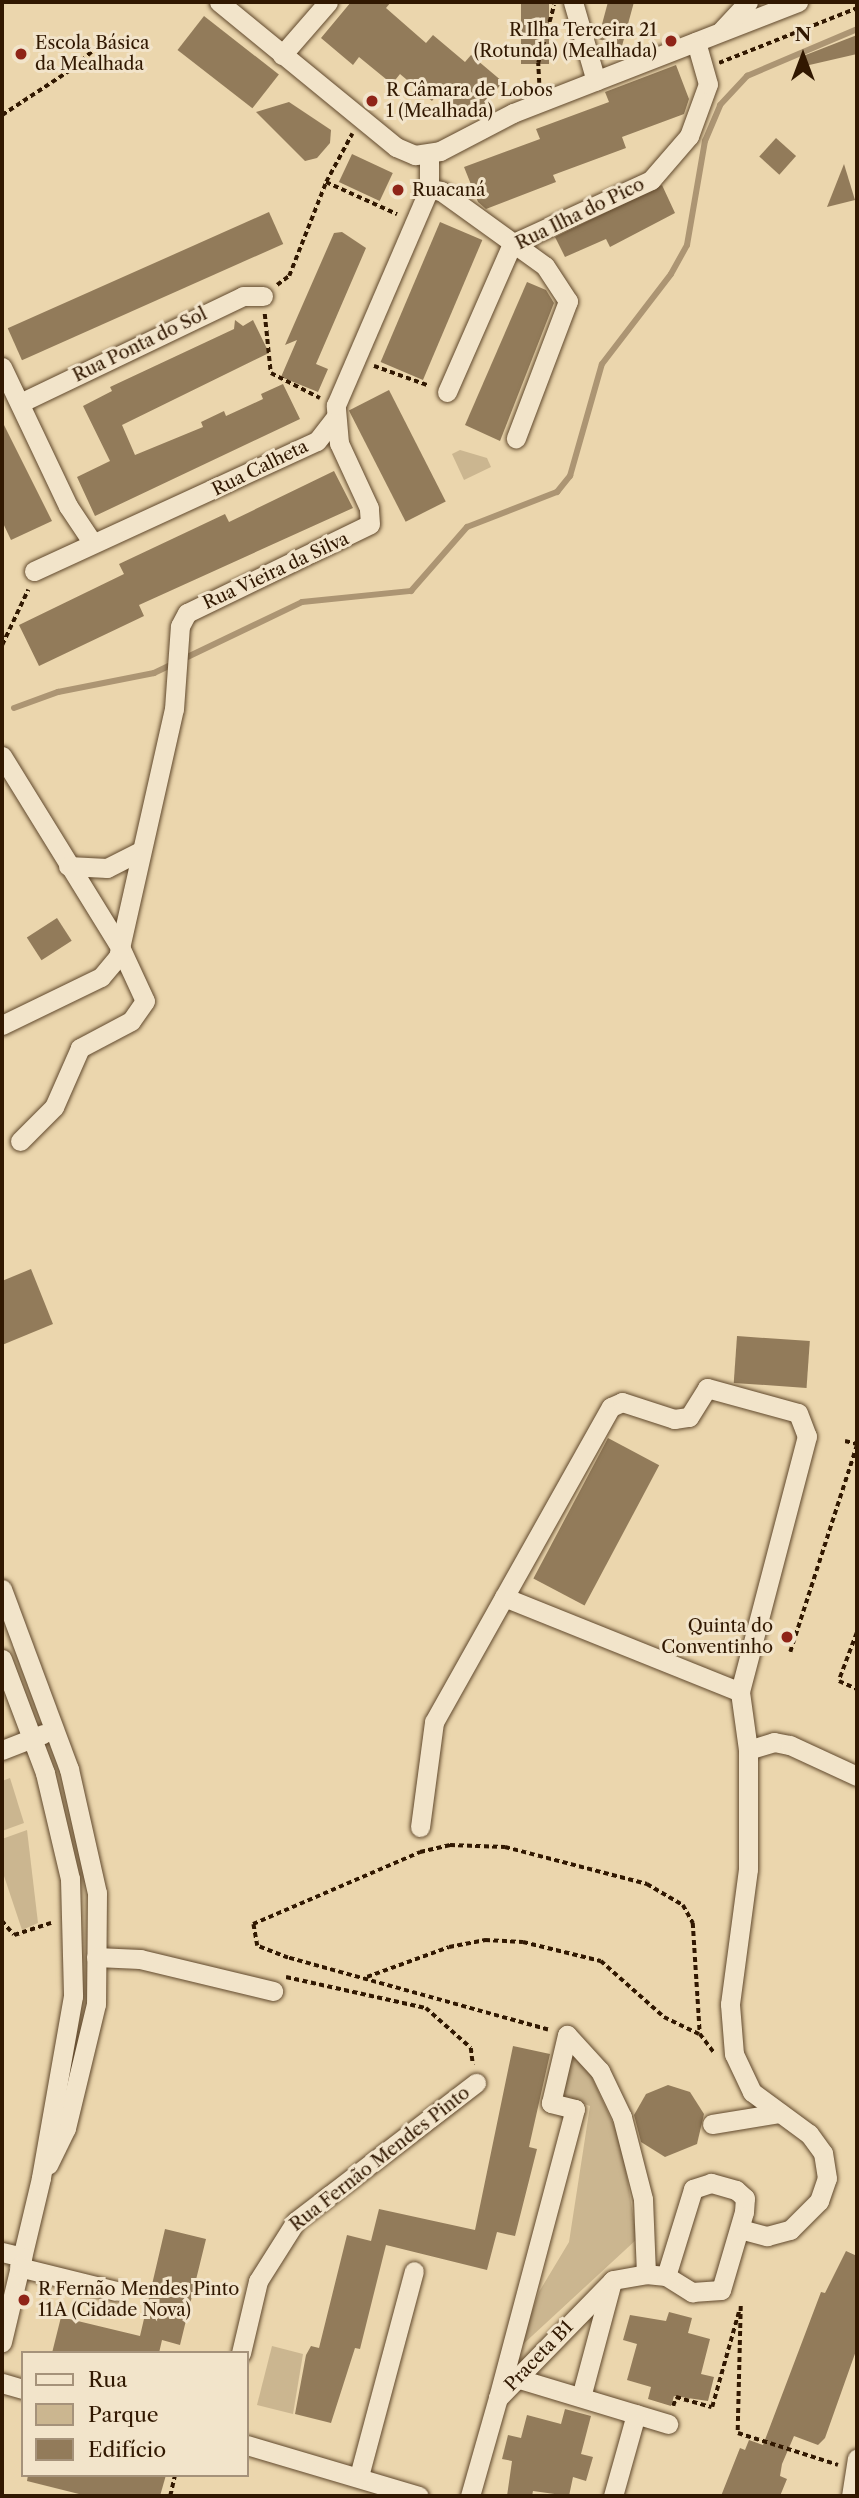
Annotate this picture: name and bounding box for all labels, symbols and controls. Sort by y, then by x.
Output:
place label: R Ilha Terceira 21 (Rotunda) (Mealhada) [474,20,657,62]
north arrow [768,21,838,91]
text: N [795,23,811,46]
place label: Escola Básica da Mealhada [35,33,150,76]
marker: R Ilha Terceira 21 (Rotunda) (Mealhada) [663,33,679,49]
marker: Escola Básica da Mealhada [13,46,29,62]
place label: R Câmara de Lobos 1 (Mealhada) [386,80,554,122]
marker: R Câmara de Lobos 1 (Mealhada) [364,93,380,109]
street label: Rua Ilha do Pico [512,173,648,255]
place label: Ruacaná [412,179,485,201]
marker: Ruacaná [390,182,406,198]
street label: Rua Ponta do Sol [69,303,211,387]
street label: Rua Calheta [208,435,312,501]
street label: Rua Vieira da Silva [199,527,353,615]
place label: Quinta do Conventinho [661,1616,773,1658]
marker: Quinta do Conventinho [779,1629,795,1645]
street label: Rua Fernão Mendes Pinto [286,2082,474,2236]
place label: R Fernão Mendes Pinto 11A (Cidade Nova) [38,2279,240,2322]
marker: R Fernão Mendes Pinto 11A (Cidade Nova) [16,2292,32,2308]
street label: Praceta B1 [500,2316,578,2396]
legend [21,2351,248,2477]
text: Rua [88,2367,127,2392]
text: Parque [88,2402,159,2427]
text: Edifício [88,2437,166,2462]

